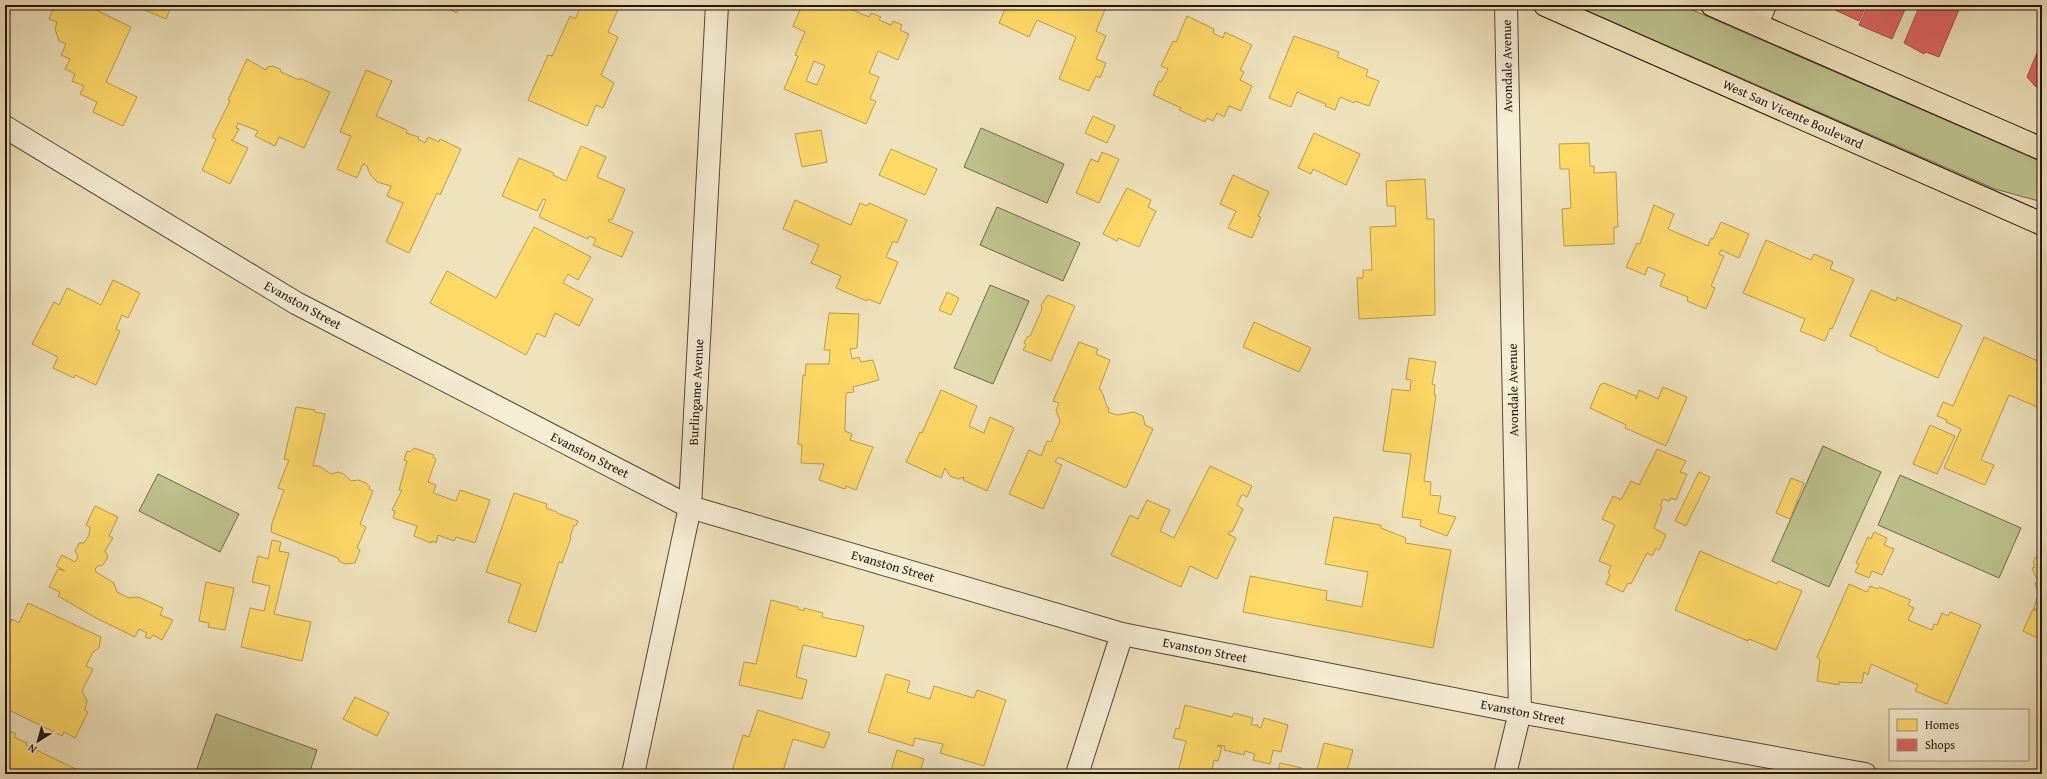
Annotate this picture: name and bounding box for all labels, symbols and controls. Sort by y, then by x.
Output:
street label: Avondale Avenue [1497,19,1517,113]
street label: West San Vicente Boulevard [1720,74,1866,154]
street label: Evanston Street [261,276,345,334]
street label: Burlingame Avenue [684,338,708,446]
street label: Avondale Avenue [1503,343,1523,437]
street label: Evanston Street [548,427,633,483]
street label: Evanston Street [849,545,937,587]
street label: Evanston Street [1161,633,1249,668]
street label: Evanston Street [1479,695,1567,730]
legend [1889,709,2029,761]
text: Homes [1925,716,1960,733]
north arrow [18,721,58,761]
text: Shops [1925,736,1955,753]
text: N [24,740,40,758]

